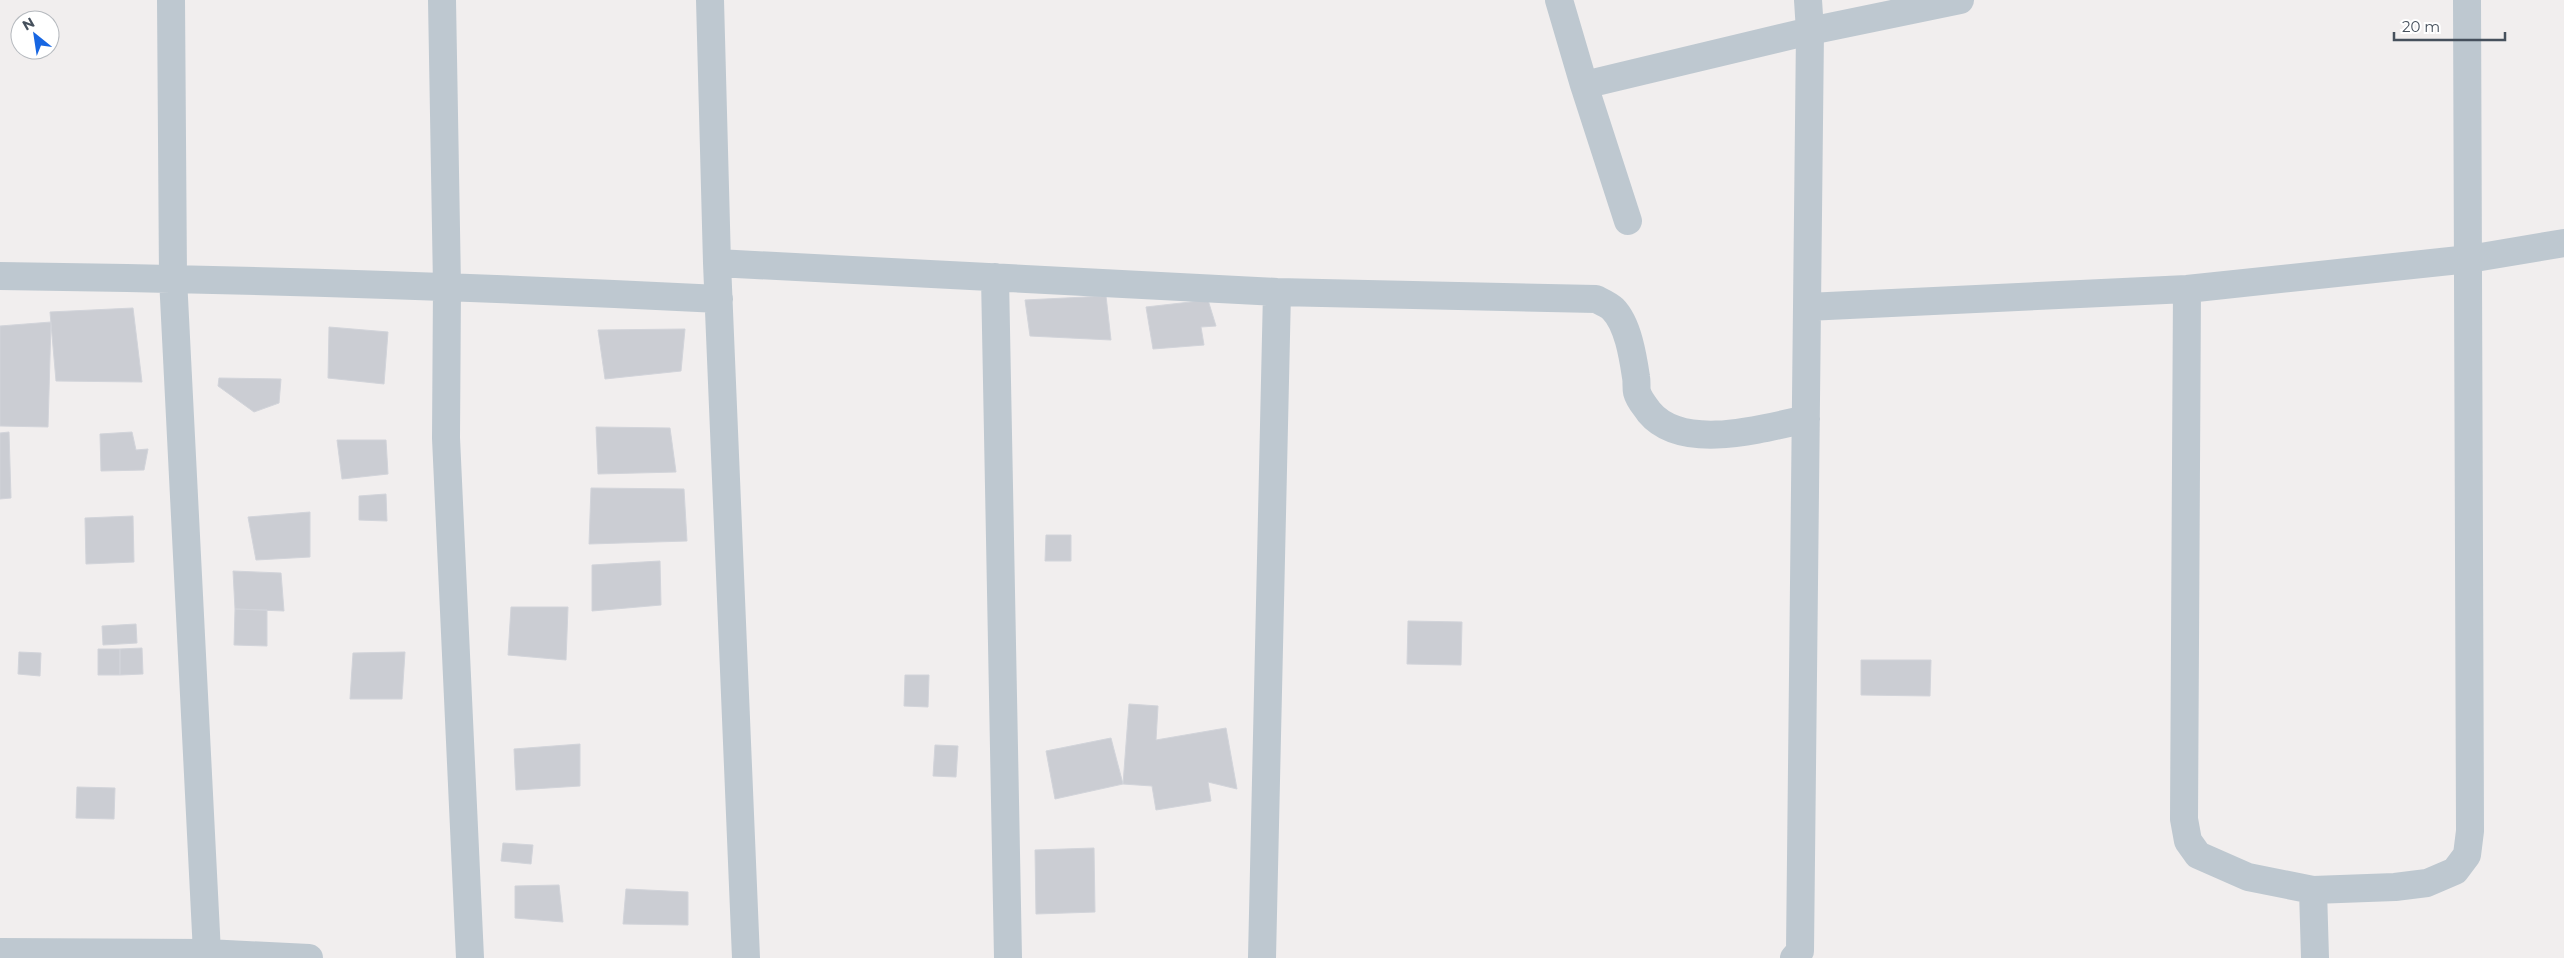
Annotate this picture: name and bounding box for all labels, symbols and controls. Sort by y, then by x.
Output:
north arrow [10,10,60,60]
scale bar [2394,10,2505,42]
text: N [19,13,38,34]
text: 20 m [2402,17,2440,36]

